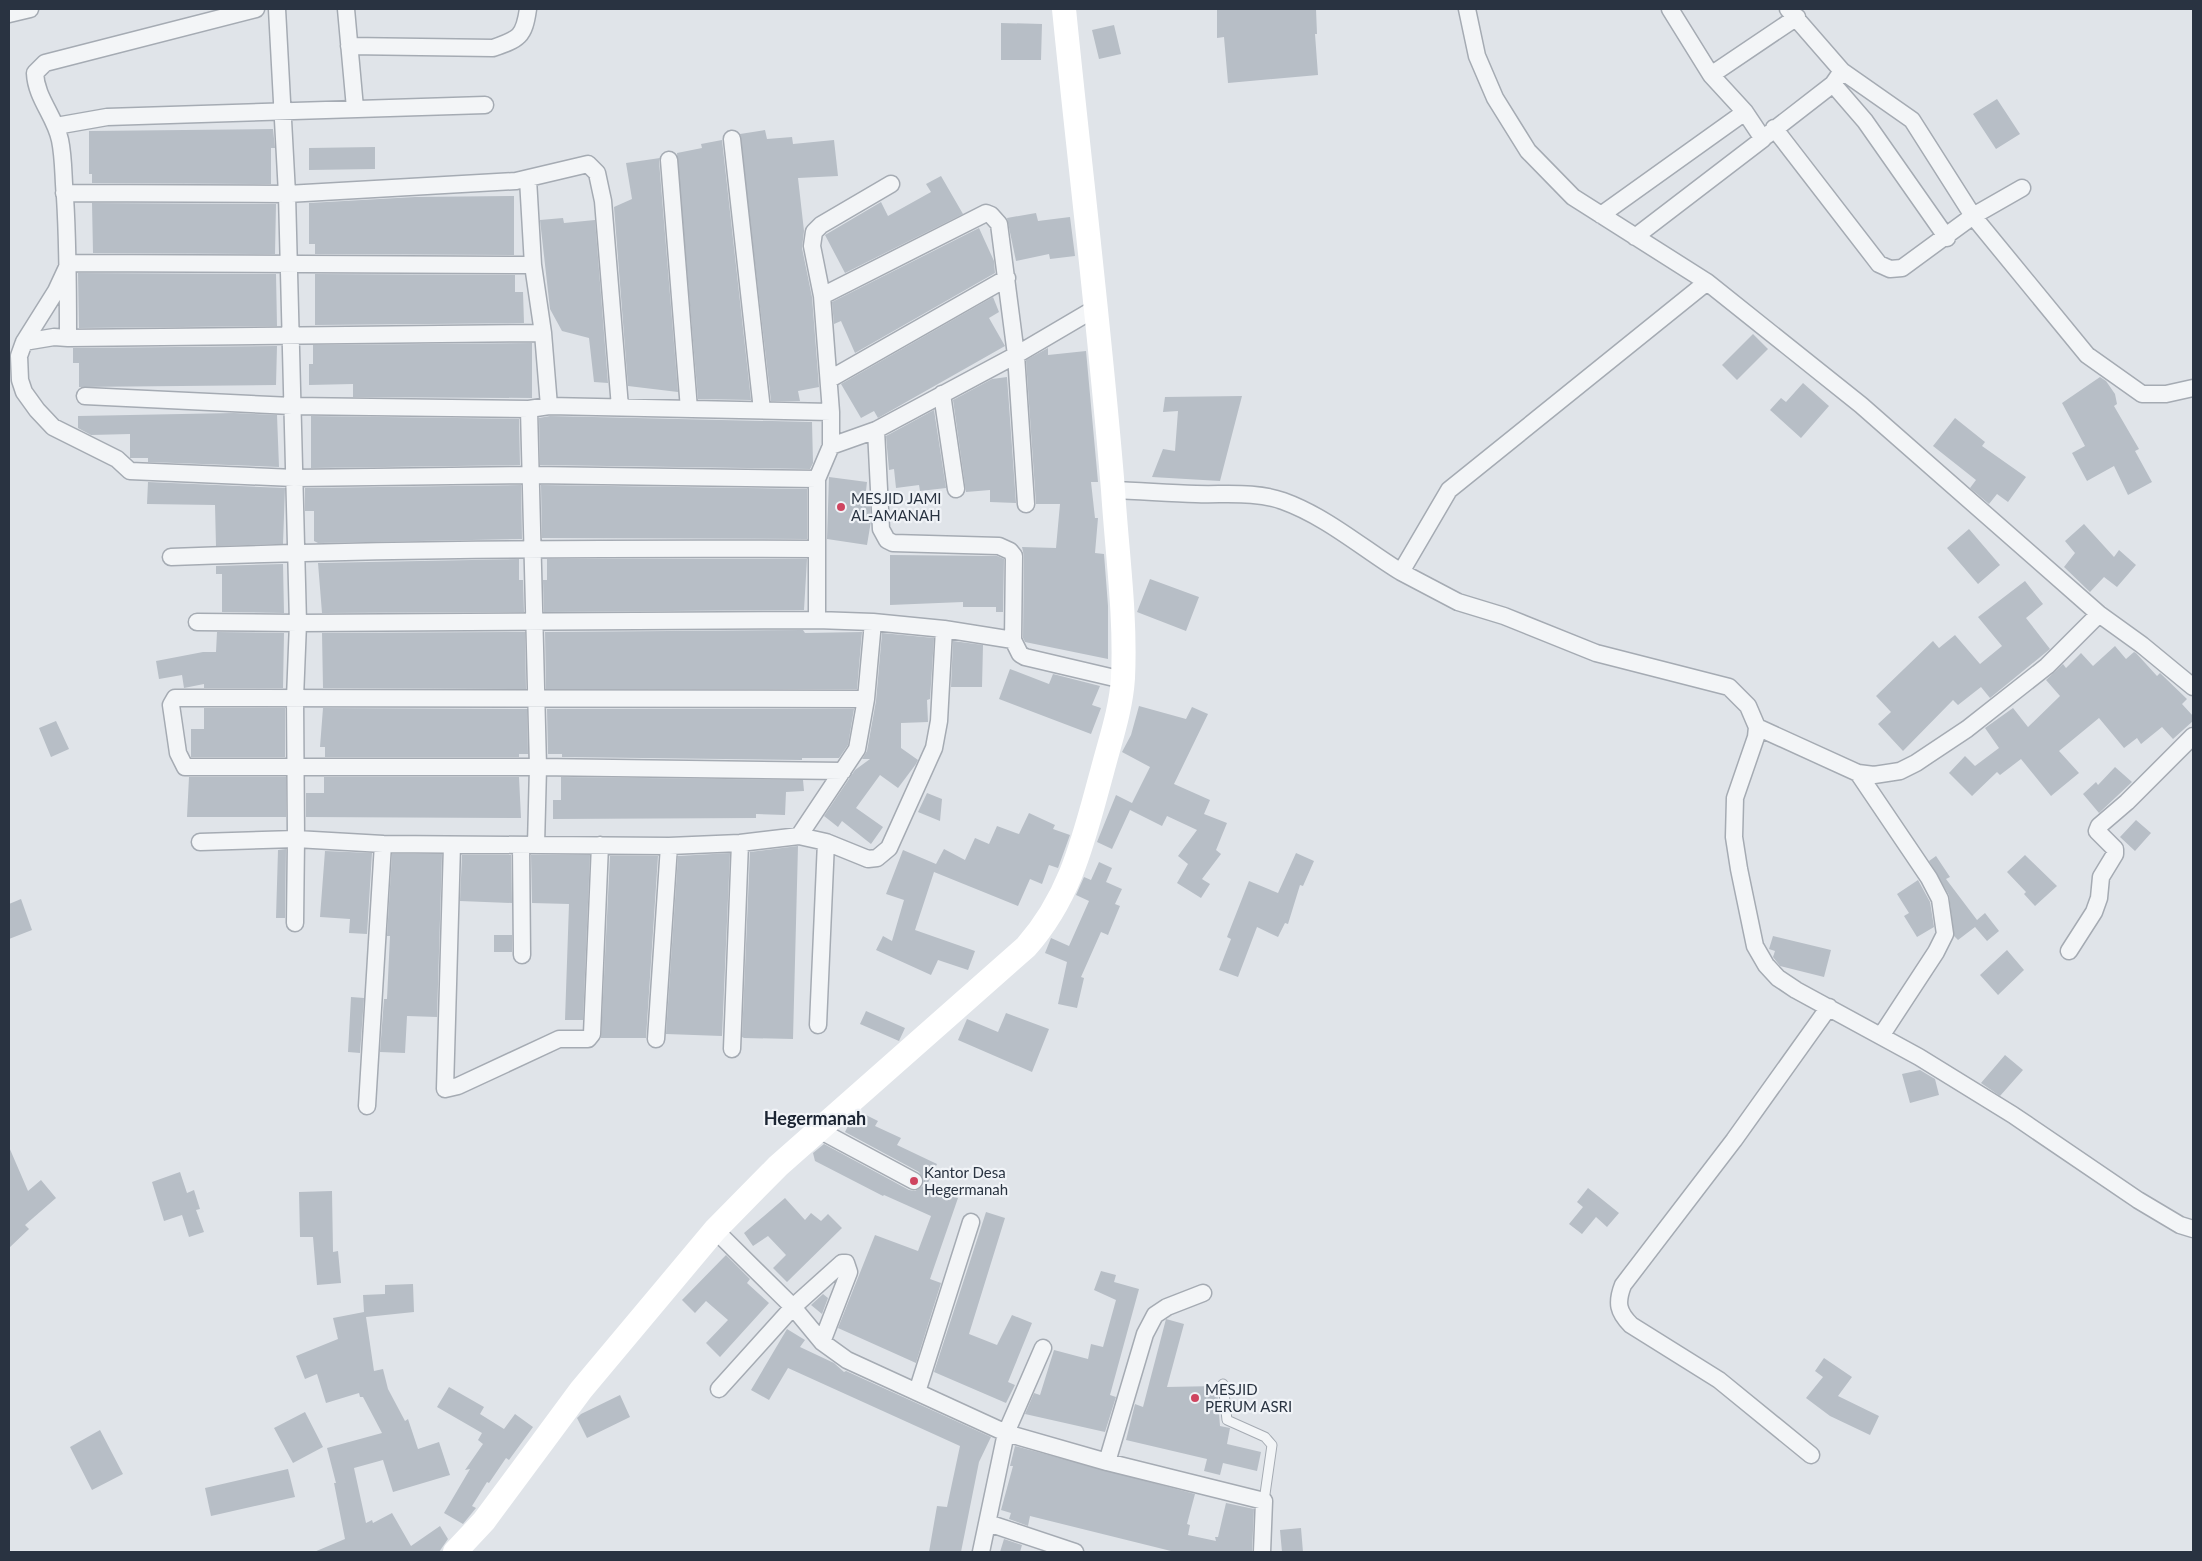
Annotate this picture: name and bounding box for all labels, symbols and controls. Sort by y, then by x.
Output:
place label: MESJID JAMI AL-AMANAH [851,489,942,524]
marker: MESJID JAMI AL-AMANAH [835,501,847,513]
district label: Hegermanah [764,1107,866,1129]
place label: Kantor Desa Hegermanah [924,1163,1008,1198]
marker: Kantor Desa Hegermanah [908,1175,920,1187]
place label: MESJID PERUM ASRI [1205,1380,1292,1415]
marker: MESJID PERUM ASRI [1189,1392,1201,1404]

